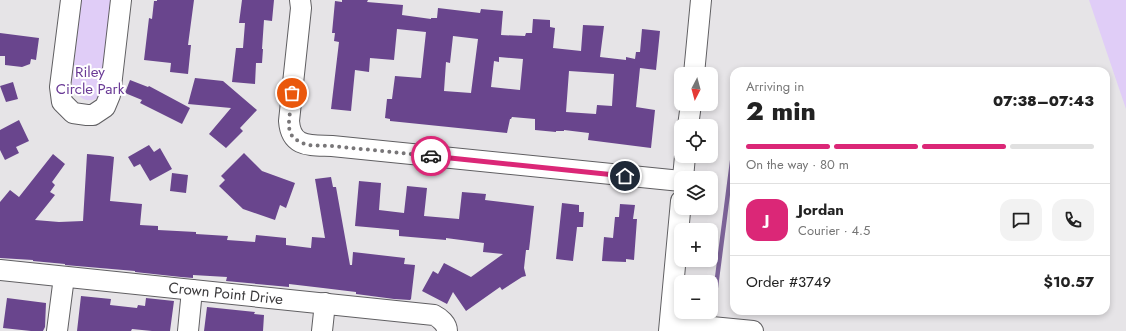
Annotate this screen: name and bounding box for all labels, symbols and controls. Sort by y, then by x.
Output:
park label: Riley Circle Park [56,61,125,100]
north arrow [674,67,718,111]
map controls [674,67,718,319]
pin [275,76,309,110]
text: Arriving in [746,77,804,96]
icon: bag [281,82,303,104]
text: 07:38–07:43 [993,90,1094,112]
text: 2 min [746,92,816,130]
button: locate [674,119,718,163]
courier [411,136,451,176]
icon: car [420,145,442,167]
text: On the way · 80 m [746,155,849,174]
pin [608,159,642,193]
icon: home [614,165,636,187]
button: layers [674,171,718,215]
text: Jordan [798,199,844,221]
button: chat [1000,199,1042,241]
button: phone [1052,199,1094,241]
text: J [765,209,769,231]
text: Courier · 4.5 [798,221,870,240]
button: + [674,223,718,267]
text: Order #3749 [746,271,831,293]
text: $10.57 [1044,271,1094,293]
button: − [674,275,718,319]
street label: Crown Point Drive [167,277,284,310]

